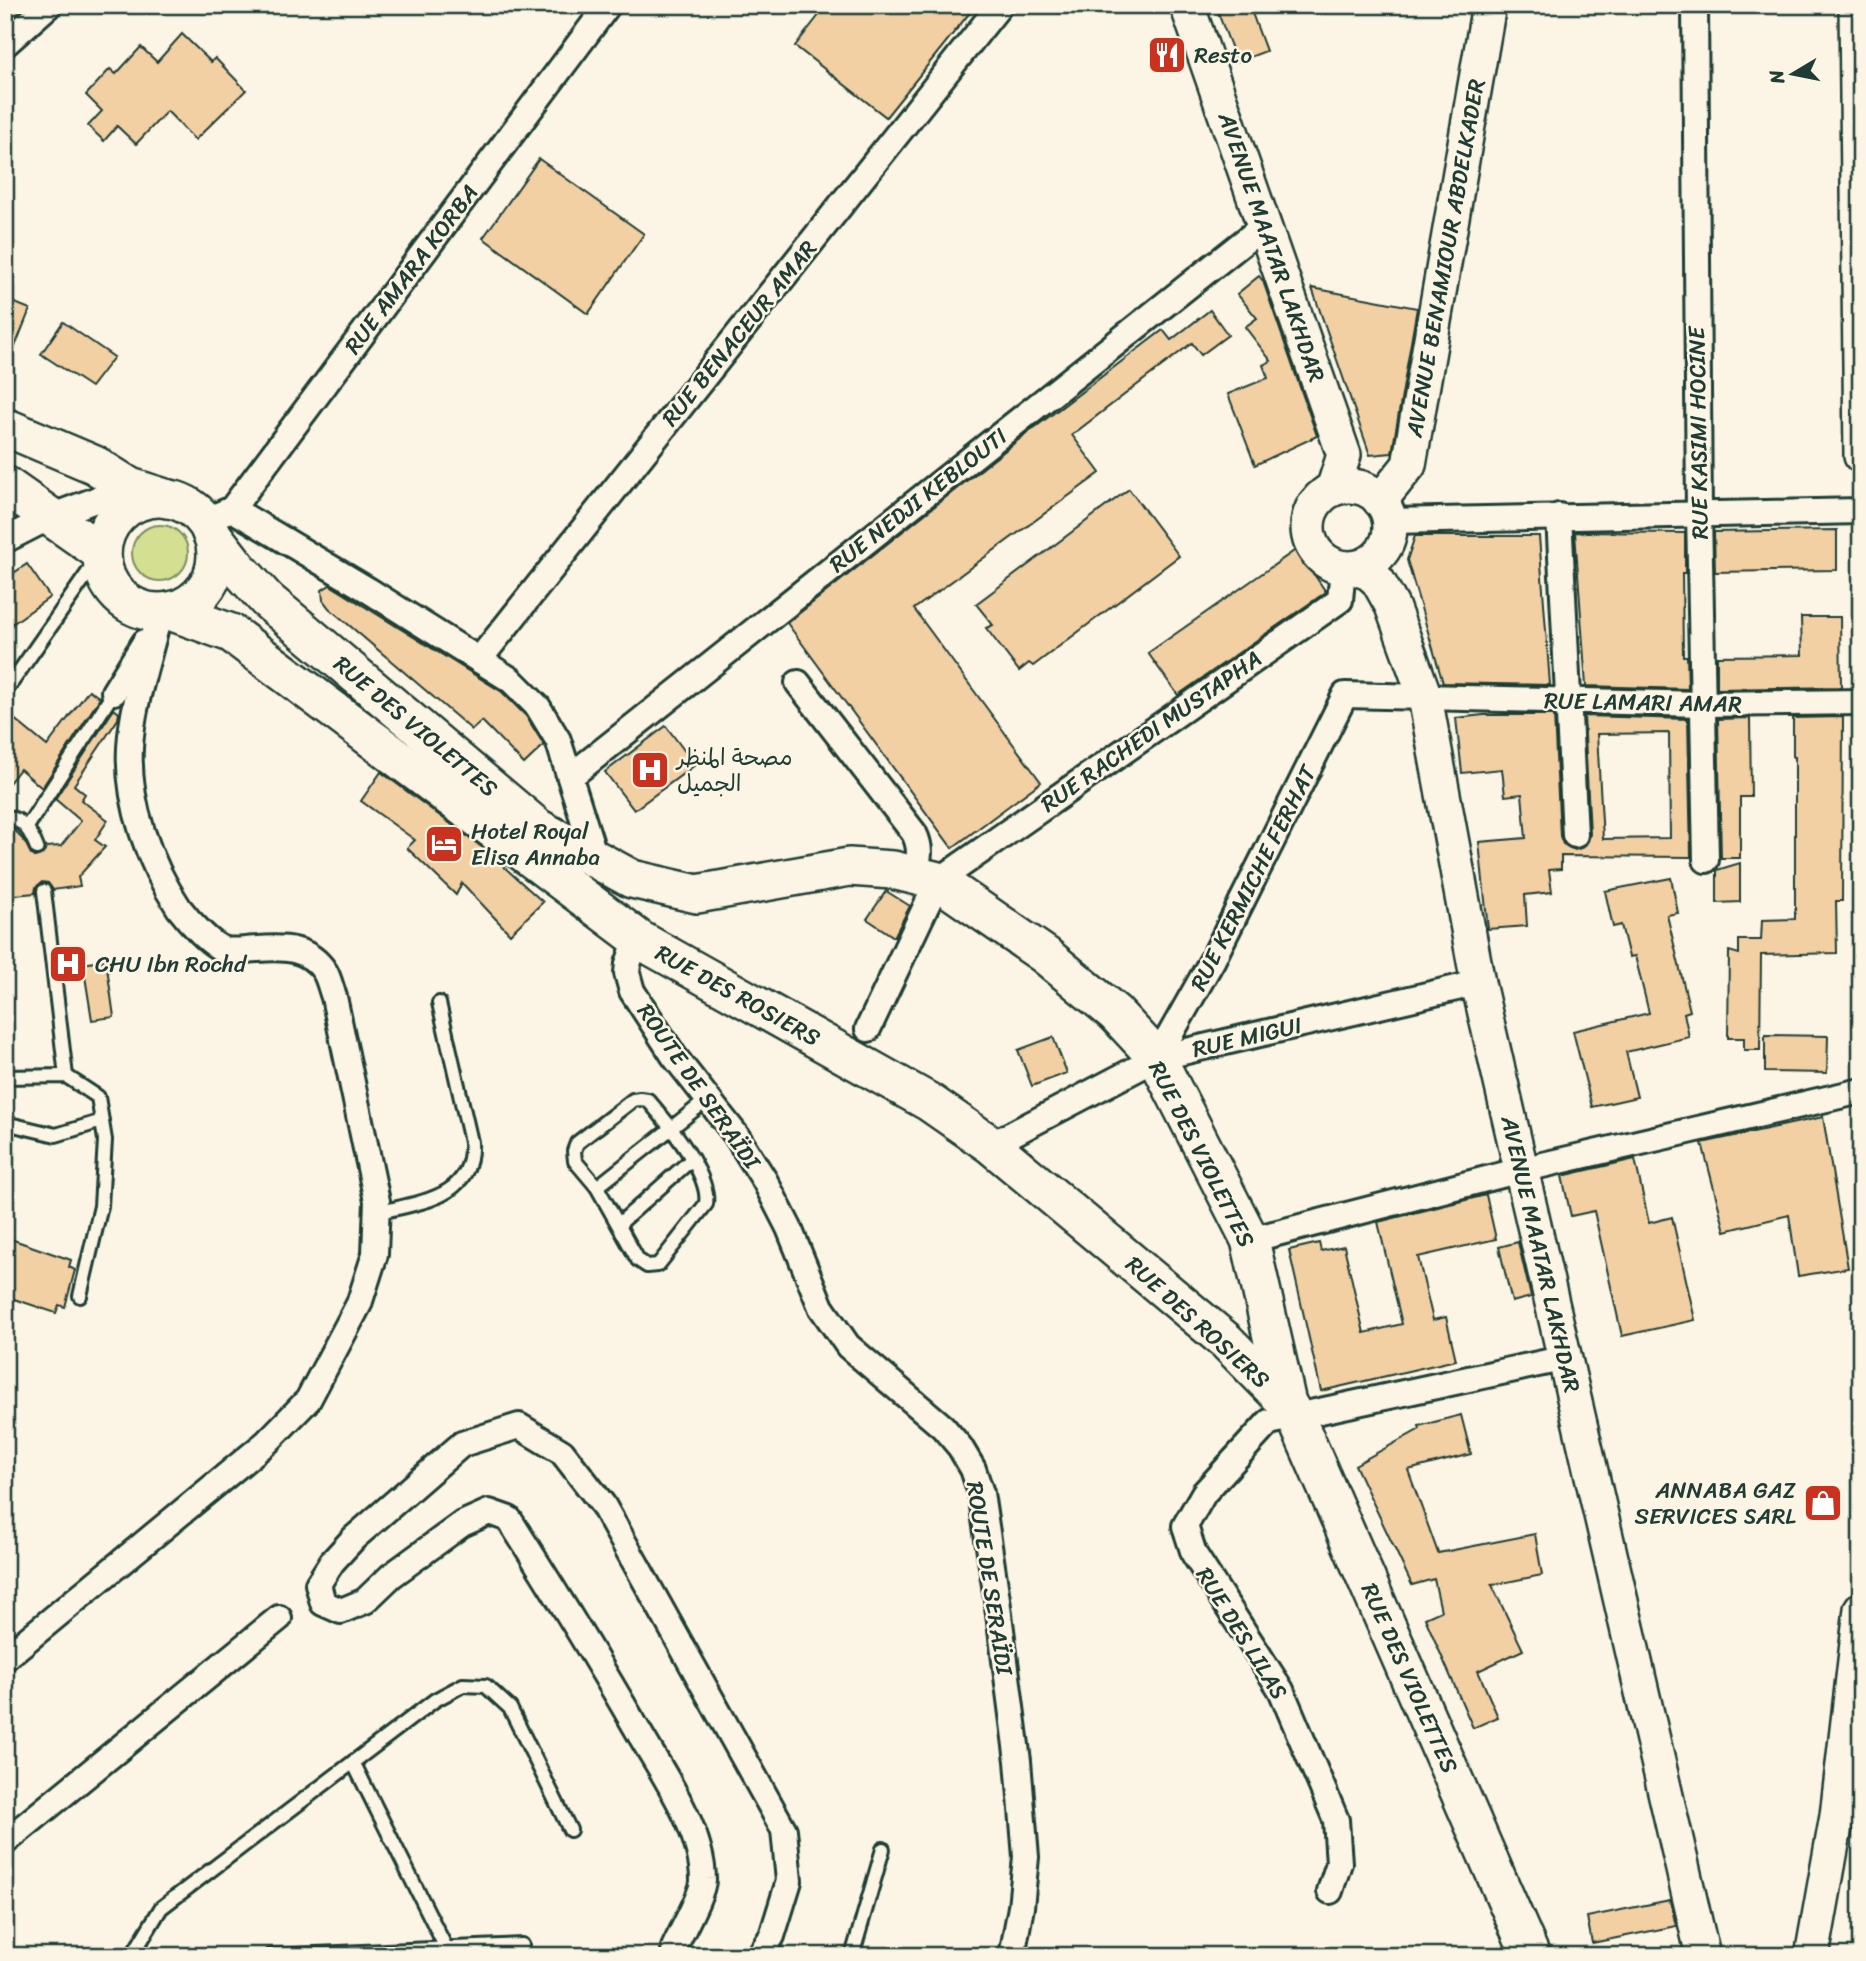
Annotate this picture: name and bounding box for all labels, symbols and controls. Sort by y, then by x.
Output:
restaurant icon: Resto [1146,34,1188,76]
place label: Resto [1194,35,1252,76]
north arrow [1758,38,1828,108]
text: N [1759,67,1794,87]
street label: AVENUE BENAMIOUR ABDELKADER [1394,75,1497,442]
street label: AVENUE MAATAR LAKHDAR [1206,106,1337,388]
street label: RUE AMARA KORBA [333,175,489,363]
street label: RUE BENACEUR AMAR [651,231,828,436]
street label: RUE KASIMI HOCINE [1676,325,1721,540]
street label: RUE NEDJI KEBLOUTI [820,417,1017,584]
street label: RUE RACHEDI MUSTAPHA [1032,639,1271,824]
street label: RUE DES VIOLETTES [324,645,507,808]
street label: RUE LAMARI AMAR [1544,680,1742,725]
place label: مصحة المنظر الجميل [675,737,793,804]
hospital icon: مصحة المنظر الجميل [629,749,671,791]
street label: RUE KERMICHE FERHAT [1179,757,1329,998]
place label: Hotel Royal Elisa Annaba [471,811,600,878]
hotel icon: Hotel Royal Elisa Annaba [423,823,465,865]
street label: RUE DES ROSIERS [647,933,828,1058]
hospital icon: CHU Ibn Rochd [47,943,89,985]
place label: CHU Ibn Rochd [95,944,248,985]
street label: ROUTE DE SERAÏDI [626,994,773,1180]
street label: RUE MIGUI [1188,1005,1306,1070]
street label: RUE DES VIOLETTES [1137,1054,1266,1255]
street label: AVENUE MAATAR LAKHDAR [1488,1111,1592,1397]
street label: RUE DES ROSIERS [1116,1246,1280,1399]
place label: ANNABA GAZ SERVICES SARL [1635,1470,1796,1537]
street label: ROUTE DE SERAÏDI [954,1478,1025,1680]
shop icon: ANNABA GAZ SERVICES SARL [1802,1482,1844,1524]
street label: RUE DES LILAS [1184,1559,1299,1708]
street label: RUE DES VIOLETTES [1349,1576,1470,1780]

